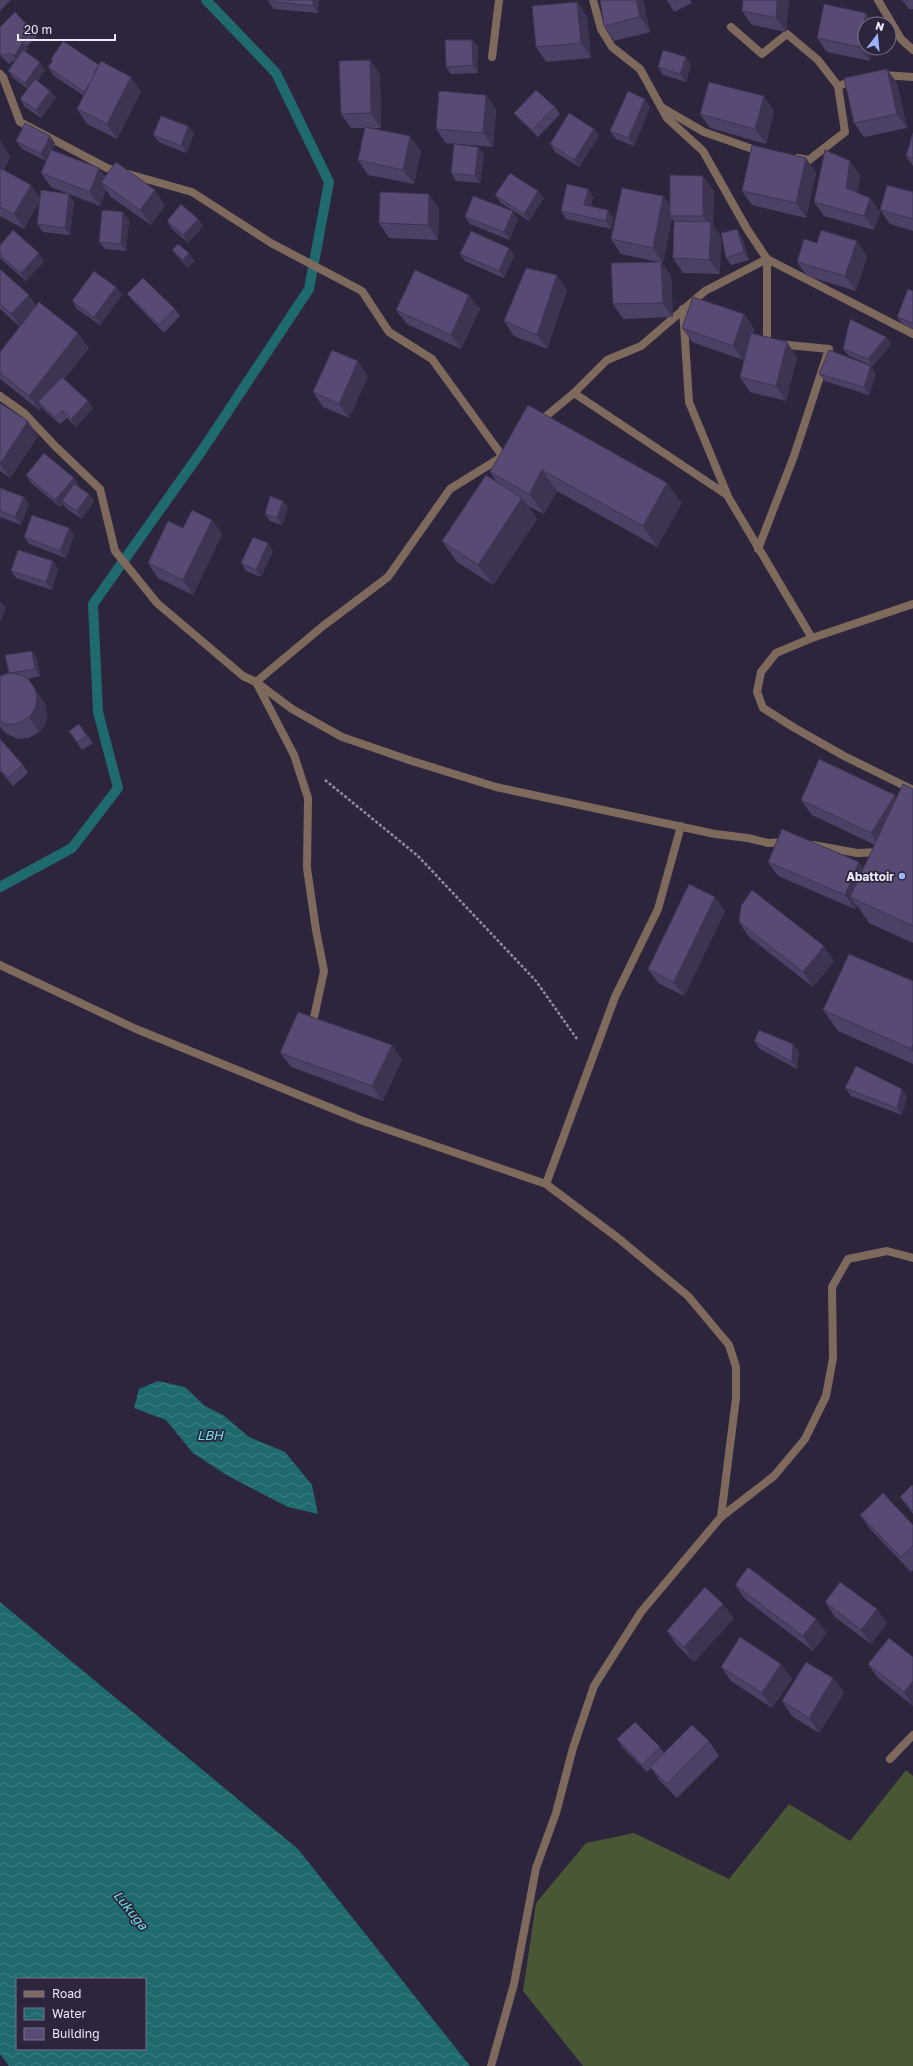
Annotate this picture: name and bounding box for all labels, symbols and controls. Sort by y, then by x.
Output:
scale bar [18,16,115,42]
north arrow [857,16,897,56]
text: N [874,19,886,33]
text: 20 m [24,22,52,37]
place label: Abattoir [846,869,894,884]
marker: Abattoir [897,871,907,881]
water label: LBH [197,1427,224,1443]
water label: Lukuga [110,1887,152,1933]
legend [16,1978,146,2050]
text: Road [52,1986,81,2001]
text: Water [52,2006,86,2021]
text: Building [52,2026,100,2041]

